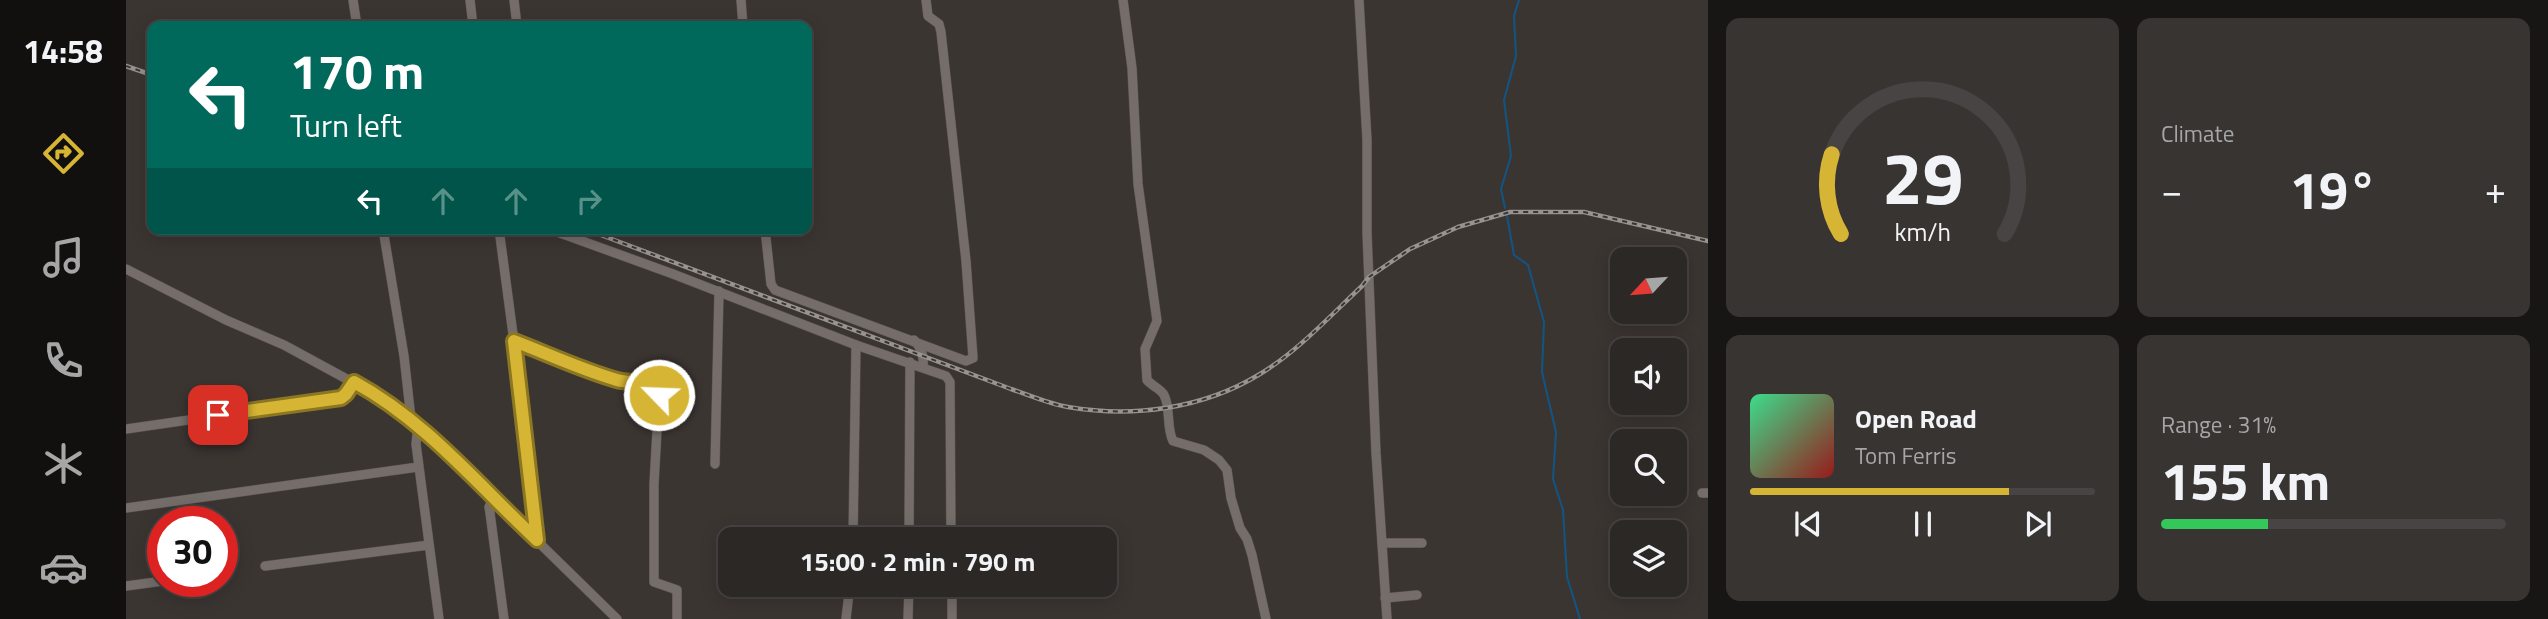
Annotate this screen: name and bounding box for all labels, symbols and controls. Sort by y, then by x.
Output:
text: 14:58 [23,27,103,75]
text: 170 m [290,33,424,108]
icon: left [175,49,266,140]
text: Turn left [290,101,402,149]
text: Climate [2161,116,2234,151]
text: 29 [1882,122,1963,232]
icon: directions [39,129,88,178]
text: 19° [2290,150,2377,229]
text: − [2161,161,2182,219]
text: + [2485,161,2506,219]
icon: left [351,182,389,220]
icon: ahead [424,182,462,220]
icon: ahead [497,182,535,220]
icon: right [570,182,608,220]
text: km/h [1894,212,1951,250]
icon: music [39,233,88,282]
north arrow [1610,247,1687,324]
map controls [1610,247,1687,597]
icon: phone [39,336,88,385]
button: sound [1610,338,1687,415]
position arrow [622,358,696,432]
pin [188,385,248,445]
icon: arrive [199,396,237,434]
text: Open Road [1855,399,1977,438]
text: Range · 31% [2161,407,2276,442]
button: search [1610,429,1687,506]
text: Tom Ferris [1855,438,1956,473]
icon: climate [39,439,88,488]
text: 155 km [2161,441,2330,520]
icon: previous [1789,505,1827,543]
icon: pause [1904,505,1942,543]
icon: next [2019,505,2057,543]
speed limit sign: 30 [147,506,238,597]
button: layers [1610,520,1687,597]
text: 15:00 · 2 min · 790 m [800,542,1035,581]
icon: car [39,543,88,592]

